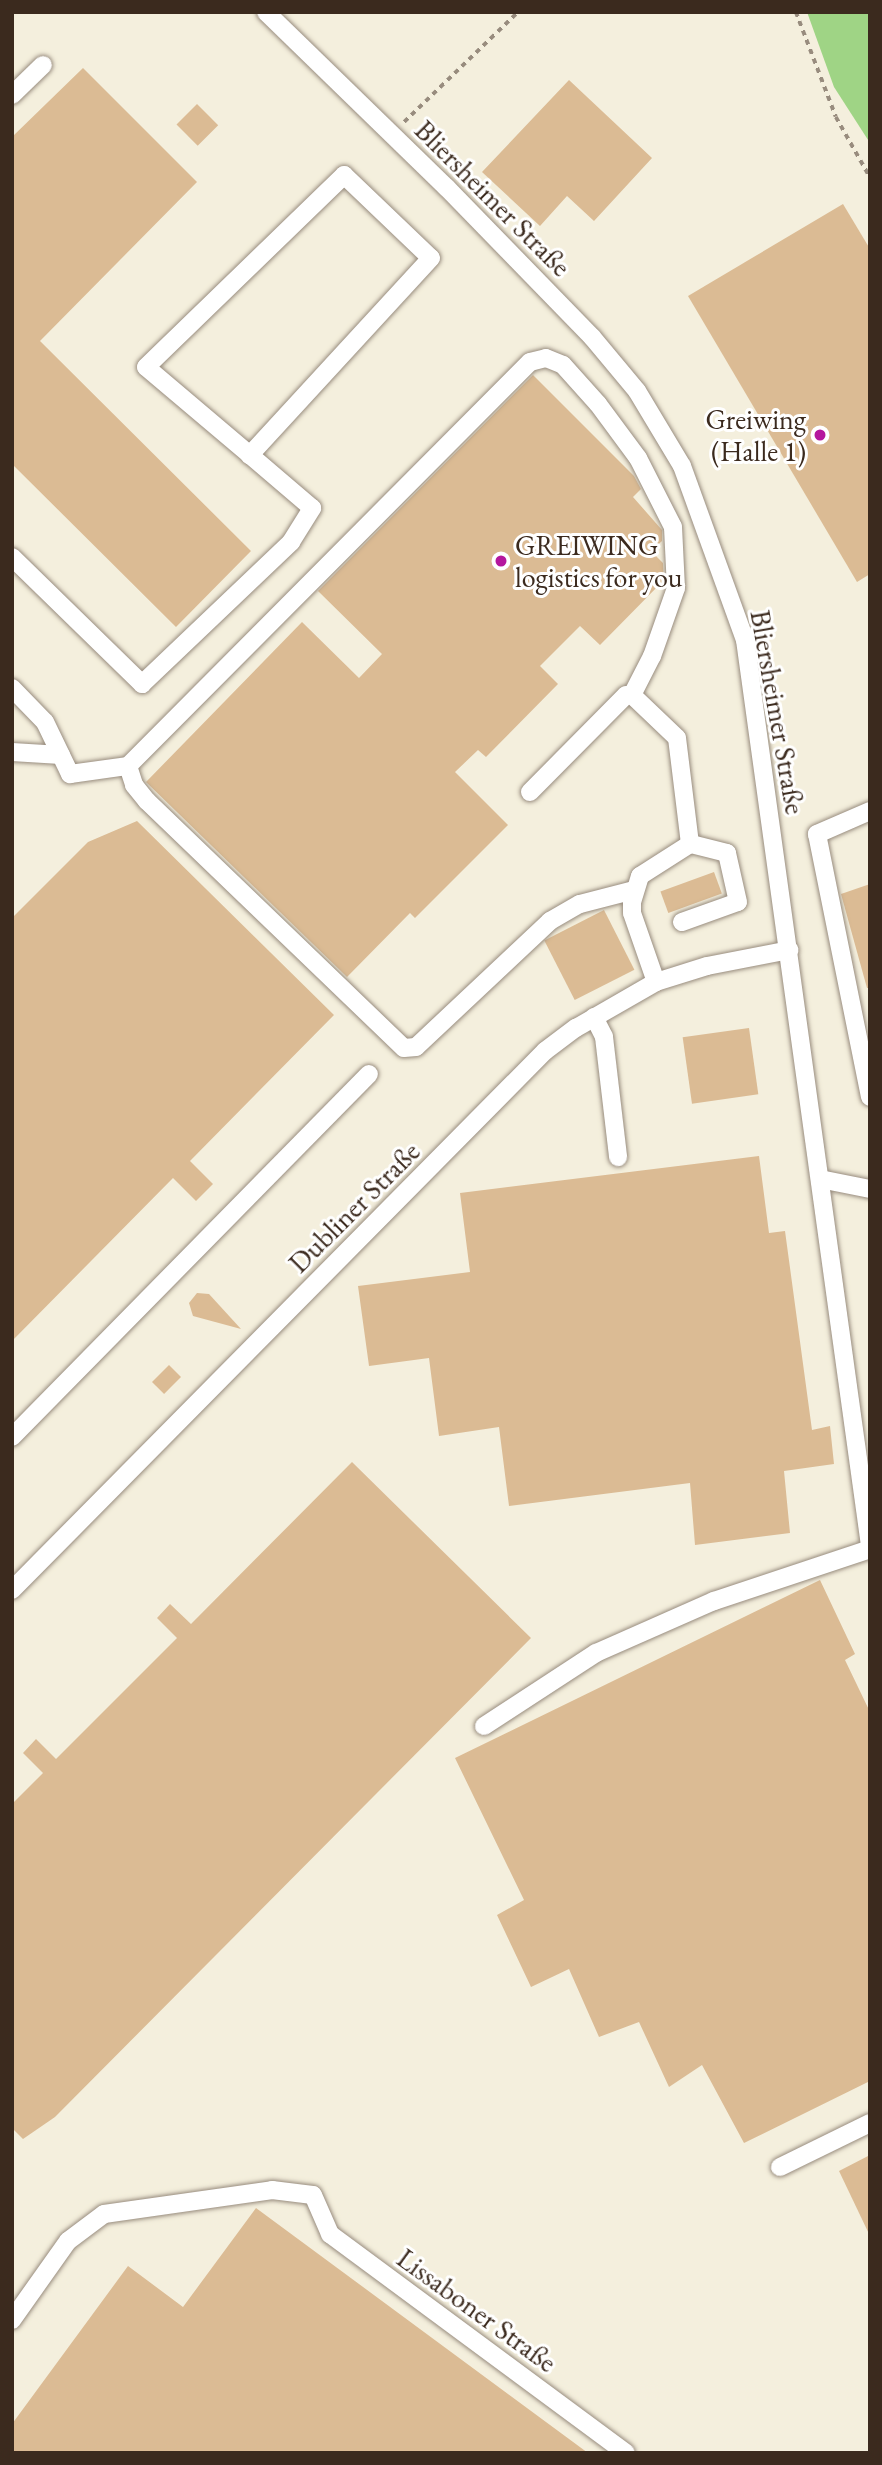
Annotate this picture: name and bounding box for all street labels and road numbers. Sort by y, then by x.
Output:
street label: Bliersheimer Straße [408,113,578,283]
street label: Bliersheimer Straße [744,607,812,817]
street label: Dubliner Straße [281,1134,427,1280]
street label: Lissaboner Straße [391,2241,563,2379]

